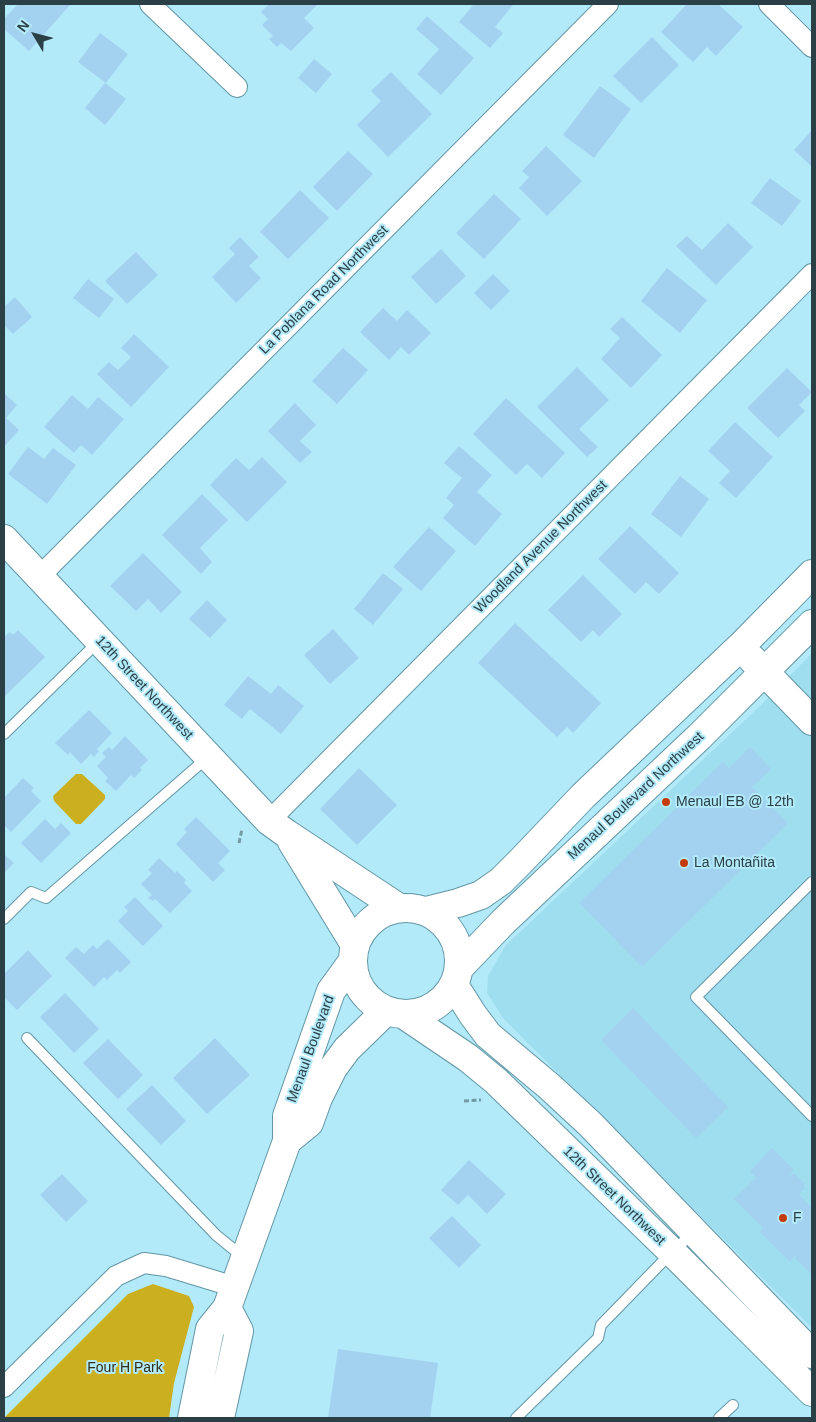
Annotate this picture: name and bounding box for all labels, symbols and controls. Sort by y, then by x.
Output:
north arrow [10,10,60,60]
text: N [14,17,32,35]
street label: La Poblana Road Northwest [256,222,392,358]
street label: Woodland Avenue Northwest [471,477,611,617]
street label: 12th Street Northwest [92,633,196,743]
street label: Menaul Boulevard Northwest [565,729,707,863]
place label: Menaul EB @ 12th [676,794,794,810]
marker: Menaul EB @ 12th [660,796,672,808]
place label: La Montañita [694,855,775,871]
marker: La Montañita [678,857,690,869]
street label: Menaul Boulevard [284,993,338,1105]
street label: 12th Street Northwest [559,1143,669,1249]
place label: F [793,1210,802,1226]
marker: F [777,1212,789,1224]
park label: Four H Park [87,1360,163,1376]

